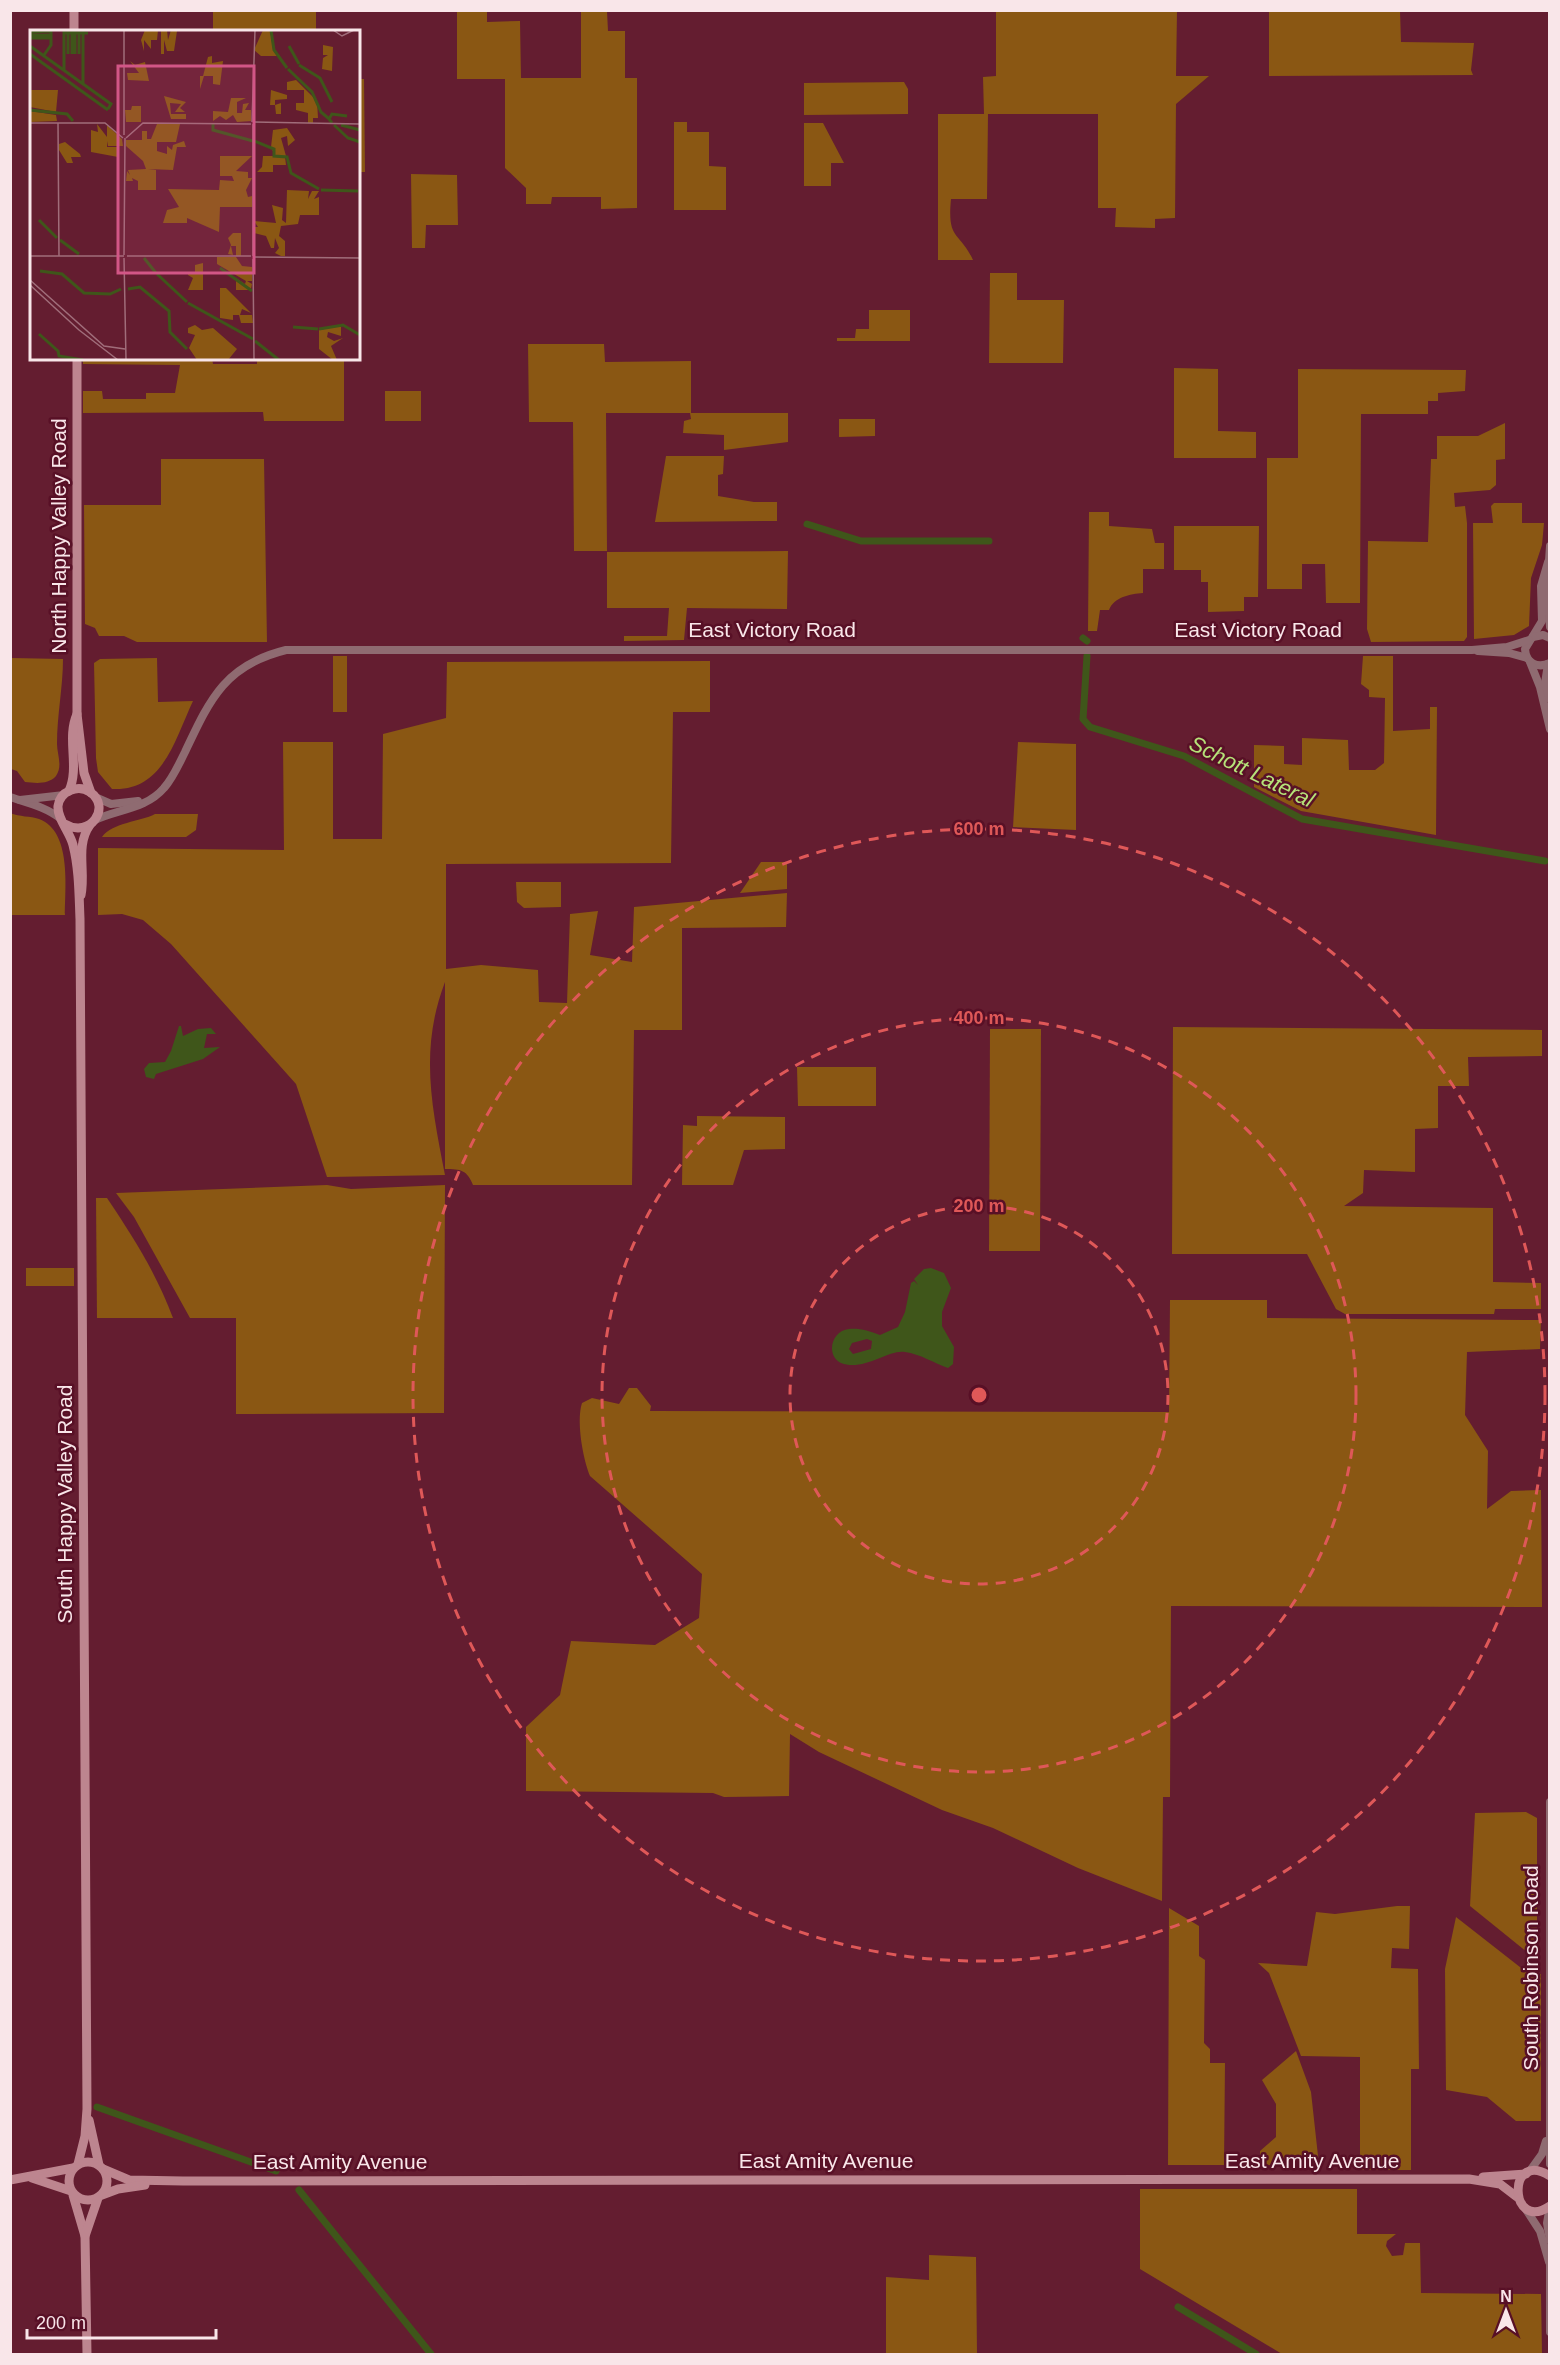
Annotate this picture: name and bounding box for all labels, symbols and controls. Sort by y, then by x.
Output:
inset map [30,30,360,360]
street label: North Happy Valley Road [47,418,70,654]
street label: East Victory Road [688,618,856,641]
street label: East Victory Road [1174,618,1342,641]
water label: Schott Lateral [1185,730,1319,813]
text: 600 m [953,819,1005,839]
text: 400 m [953,1008,1005,1028]
text: 200 m [953,1196,1005,1216]
street label: South Happy Valley Road [53,1385,76,1623]
centre of rings [969,1385,989,1405]
street label: South Robinson Road [1519,1865,1542,2071]
street label: East Amity Avenue [739,2149,913,2172]
street label: East Amity Avenue [1225,2149,1399,2172]
street label: East Amity Avenue [253,2150,427,2173]
north arrow [1476,2281,1536,2341]
text: N [1500,2288,1512,2305]
scale bar [27,2302,216,2340]
text: 200 m [36,2313,86,2333]

